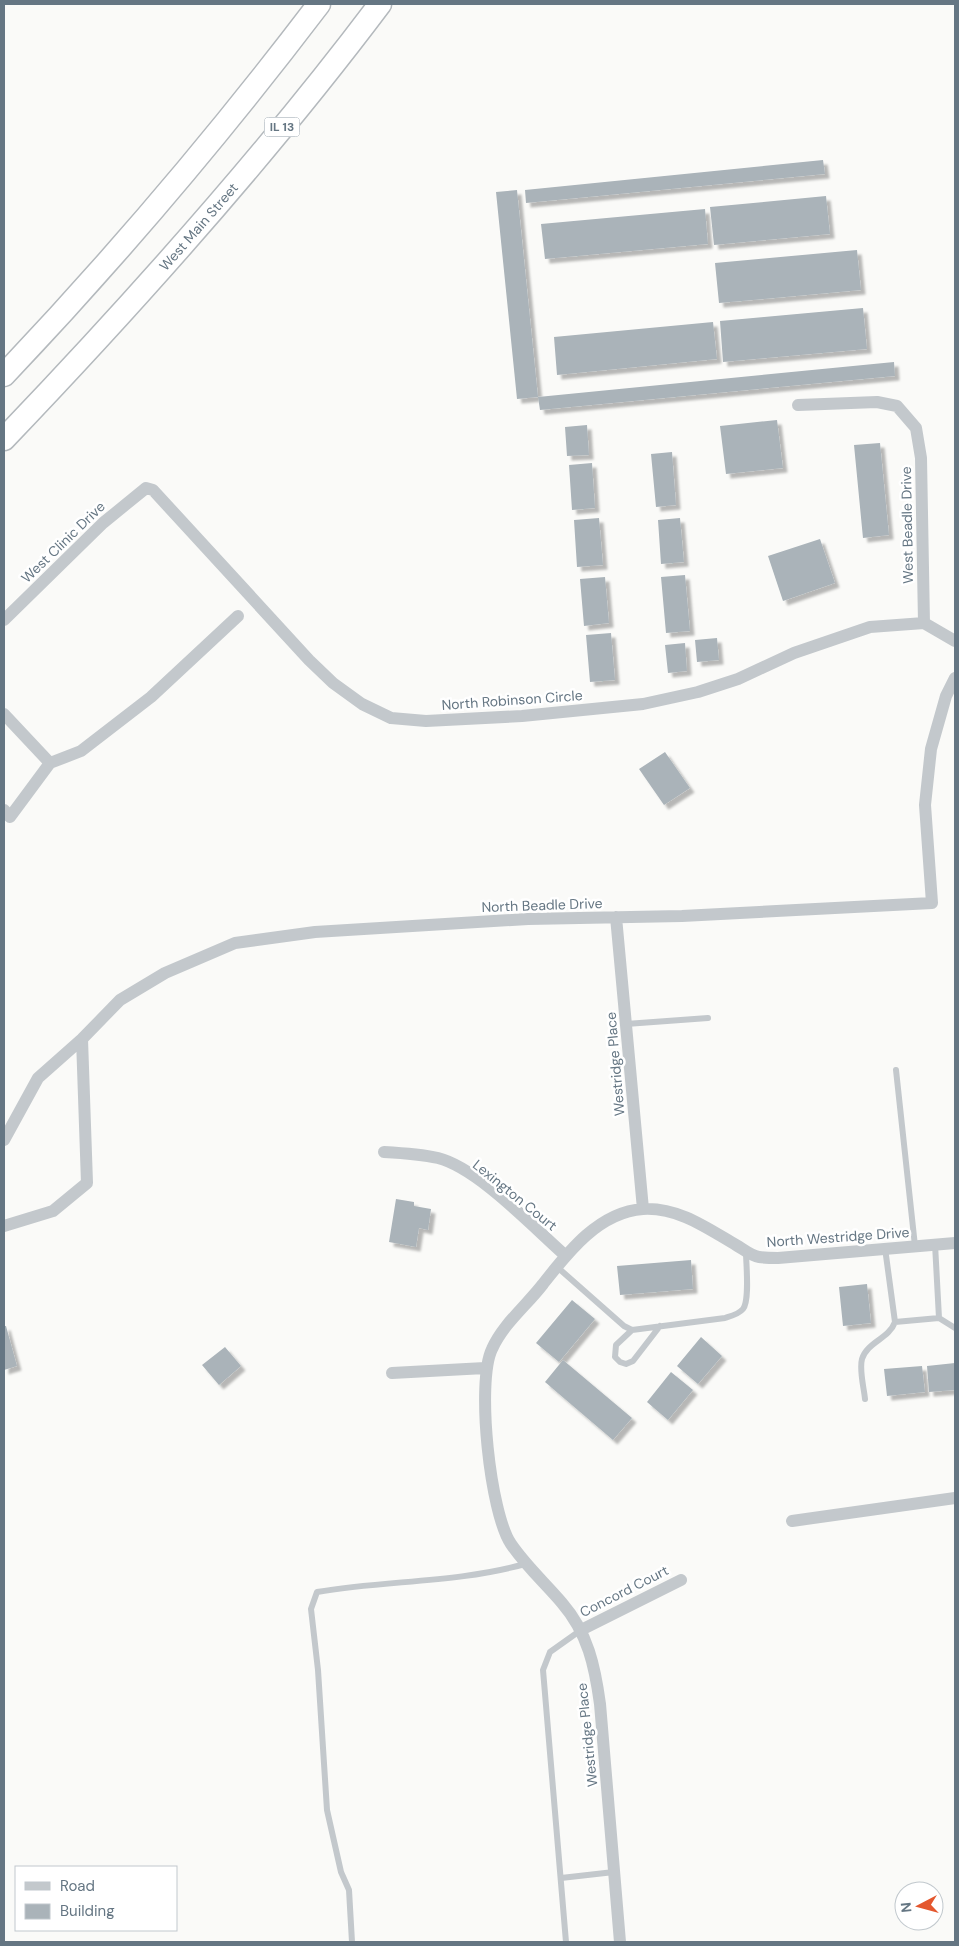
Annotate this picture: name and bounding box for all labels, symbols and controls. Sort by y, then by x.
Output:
road number: IL 13 [264,118,300,136]
street label: West Main Street [155,179,242,274]
street label: West Beadle Drive [897,466,917,584]
street label: West Clinic Drive [17,497,109,587]
street label: North Robinson Circle [441,686,583,714]
street label: North Beadle Drive [481,894,603,916]
street label: Westridge Place [601,1011,629,1117]
street label: Lexington Court [469,1156,561,1234]
street label: North Westridge Drive [766,1223,910,1251]
street label: Concord Court [577,1561,671,1621]
street label: Westridge Place [573,1682,601,1788]
legend [15,1866,178,1931]
text: Road [60,1876,95,1896]
north arrow [894,1881,944,1931]
text: Building [60,1901,115,1921]
text: N [897,1901,916,1913]

